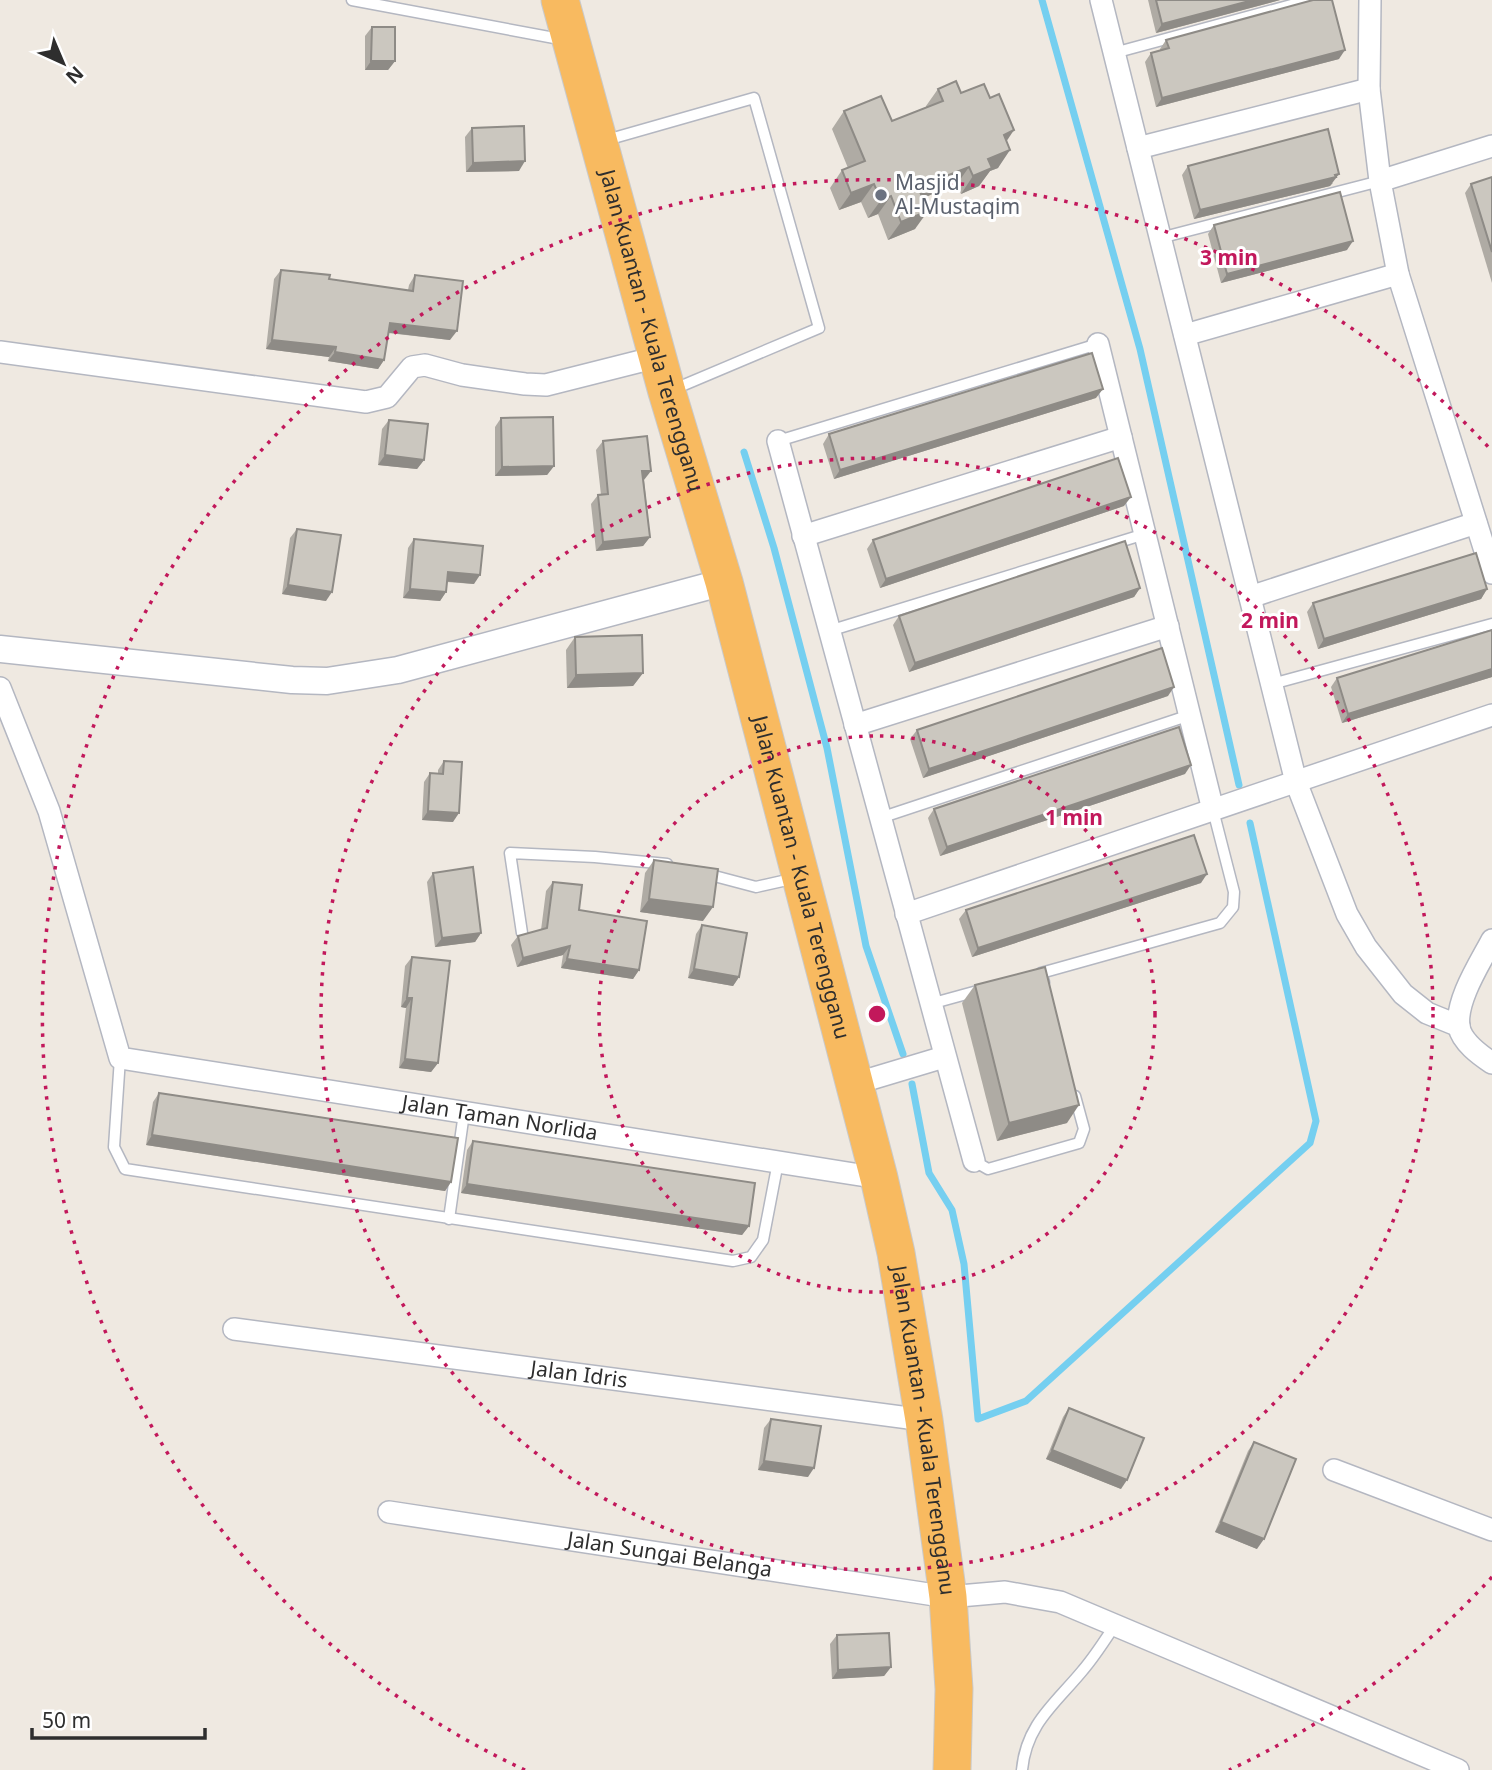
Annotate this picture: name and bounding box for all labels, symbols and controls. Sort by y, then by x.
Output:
north arrow [28,28,98,98]
text: N [60,61,89,90]
street label: Jalan Kuantan - Kuala Terengganu [593,164,711,495]
place label: Masjid Al-Mustaqim [895,168,1020,220]
marker: Masjid Al-Mustaqim [873,187,889,203]
text: 3 min [1200,243,1258,271]
text: 2 min [1241,606,1299,634]
street label: Jalan Kuantan - Kuala Terengganu [746,711,857,1042]
text: 1 min [1045,803,1103,831]
centre of rings [865,1002,889,1026]
street label: Jalan Taman Norlida [398,1087,600,1146]
street label: Jalan Kuantan - Kuala Terengganu [885,1261,963,1597]
street label: Jalan Idris [527,1353,629,1394]
street label: Jalan Sungai Belanga [564,1524,774,1583]
scale bar [32,1696,205,1740]
text: 50 m [42,1706,91,1734]

